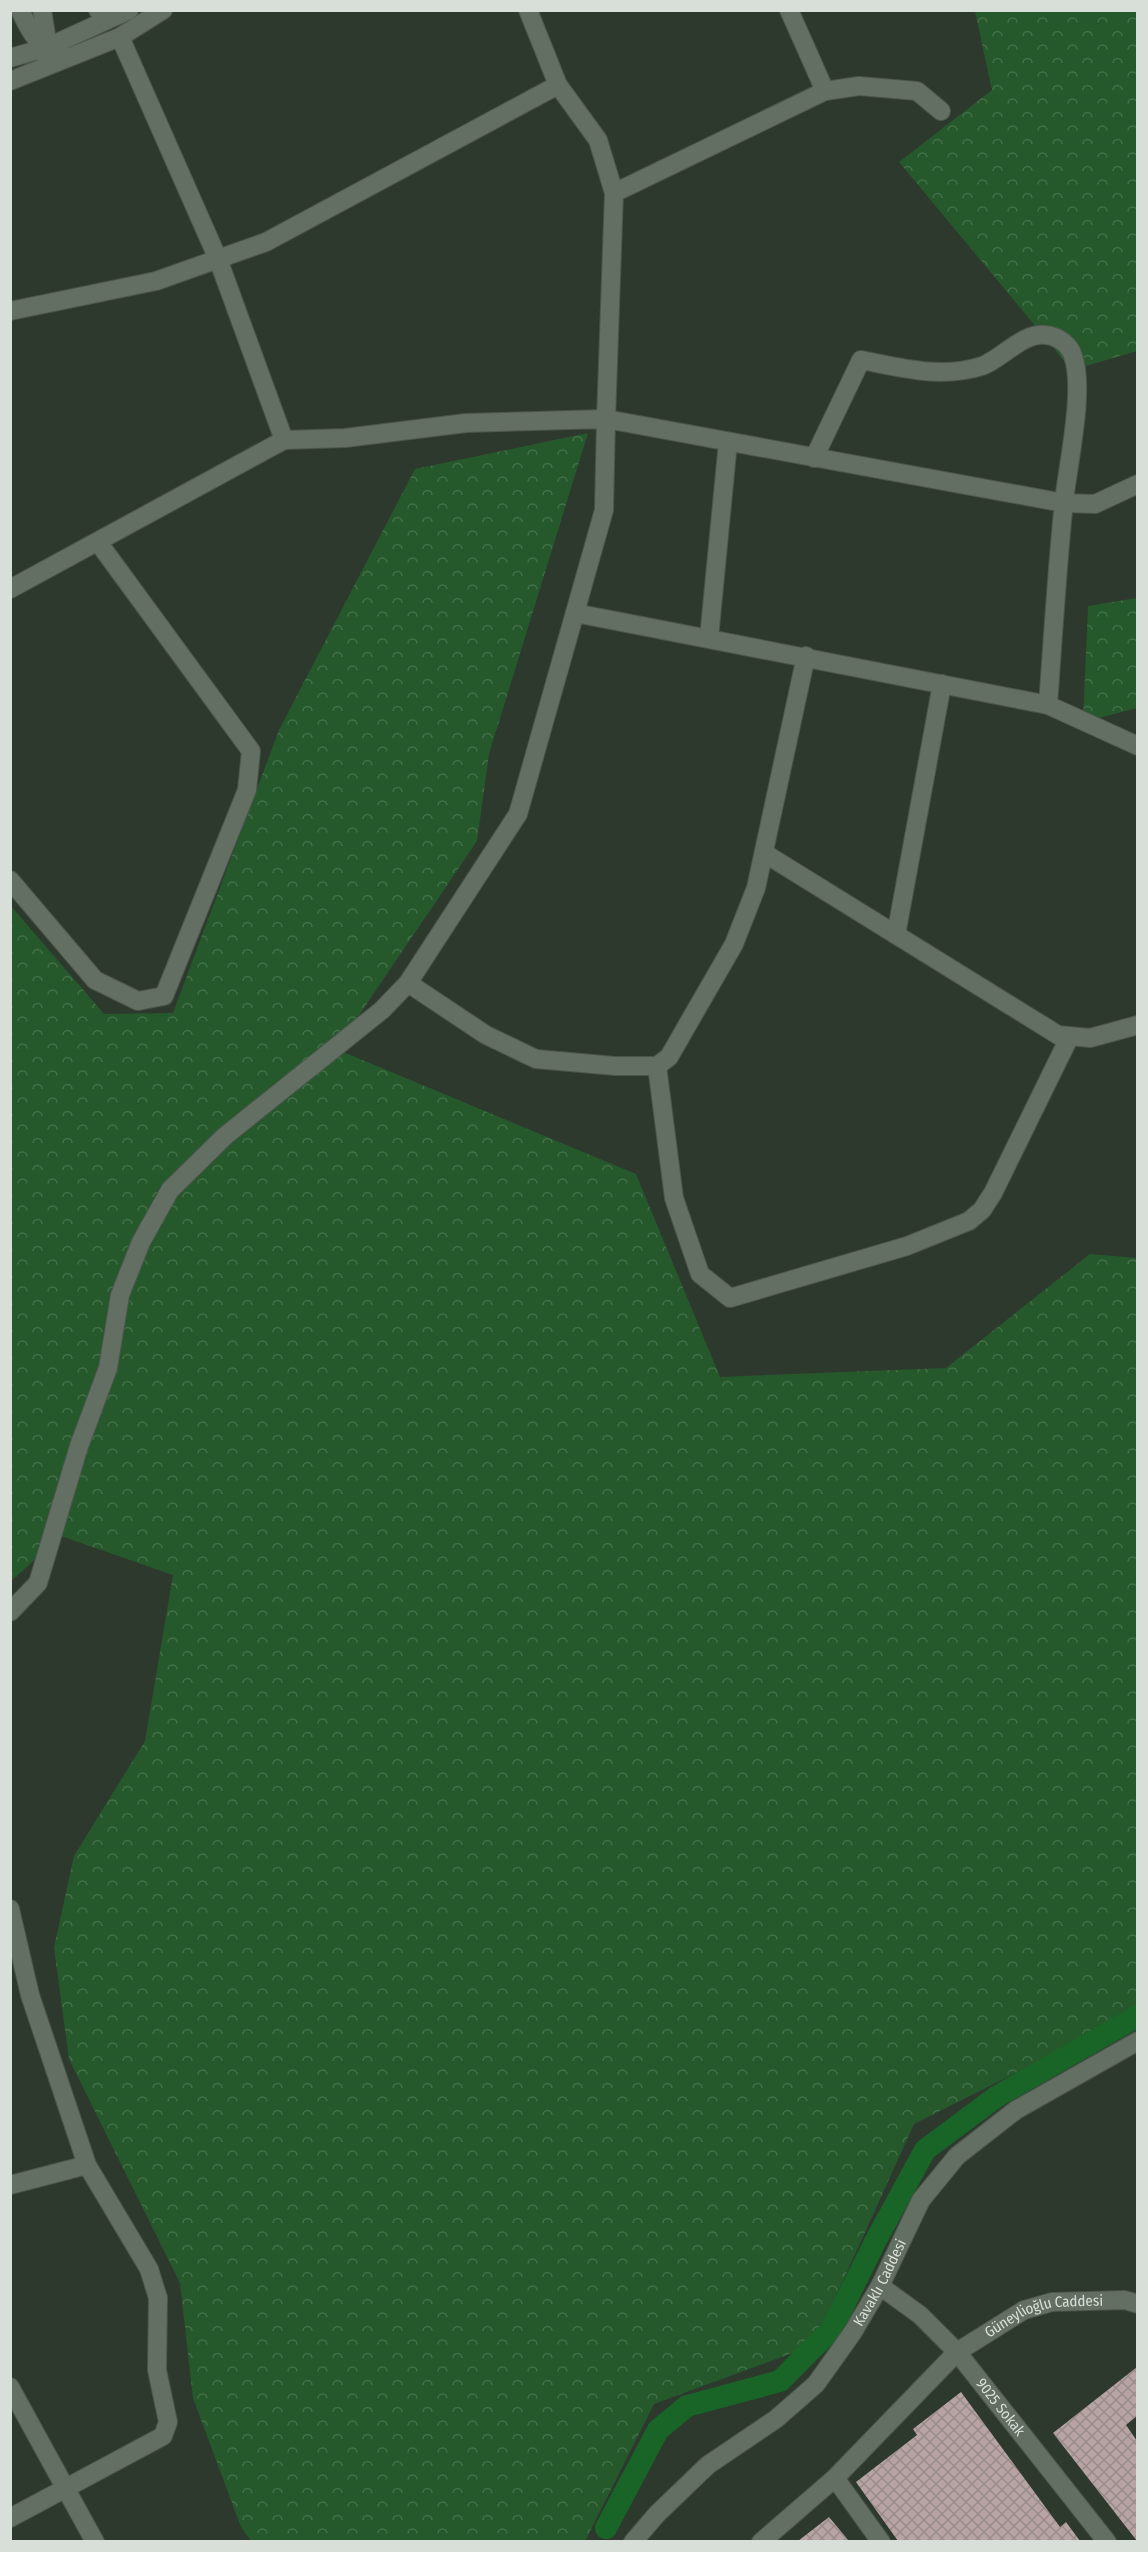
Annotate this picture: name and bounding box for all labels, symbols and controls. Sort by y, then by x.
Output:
street label: Kavaklı Caddesi [850,2236,910,2329]
street label: Güneylioğlu Caddesi [981,2292,1103,2341]
street label: 9025 Sokak [972,2375,1029,2440]

